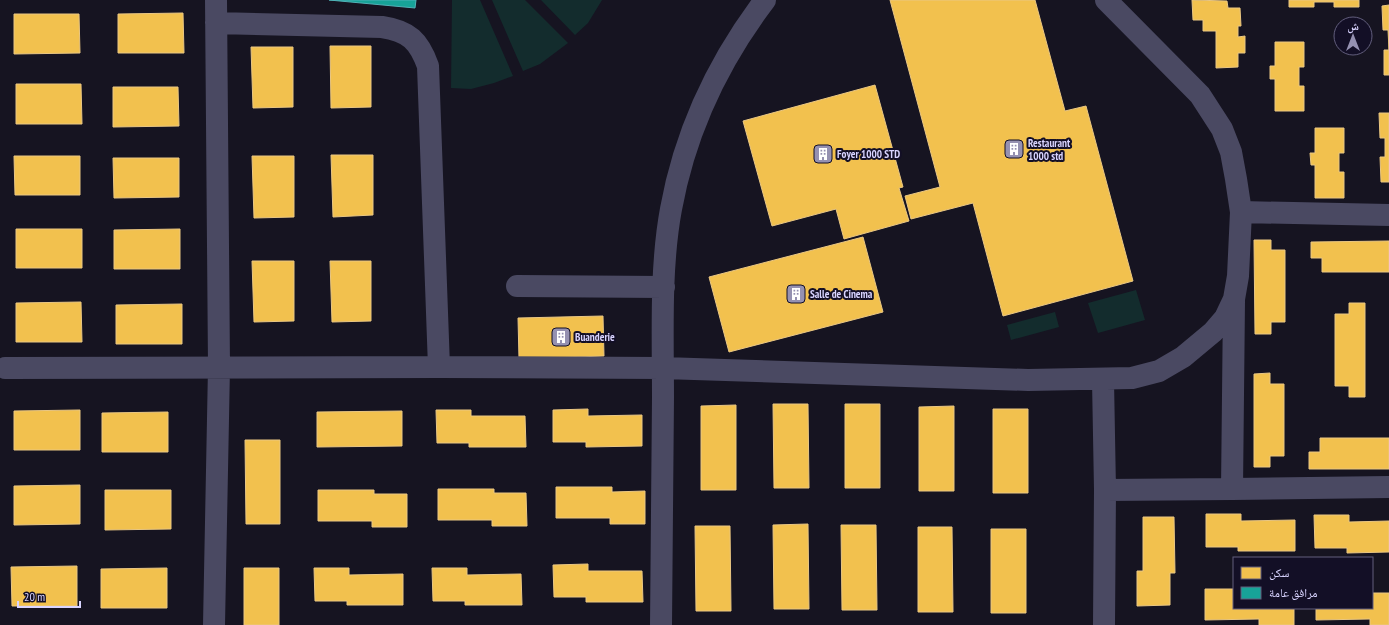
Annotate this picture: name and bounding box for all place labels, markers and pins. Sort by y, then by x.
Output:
place label: Restaurant 1000 std [1028,136,1071,163]
building icon: Restaurant 1000 std [1003,138,1025,160]
building icon: Foyer 1000 STD [812,143,834,165]
place label: Foyer 1000 STD [837,147,900,161]
building icon: Salle de Cinema [785,283,807,305]
place label: Salle de Cinema [810,287,873,301]
building icon: Buanderie [550,326,572,348]
place label: Buanderie [575,330,615,344]

